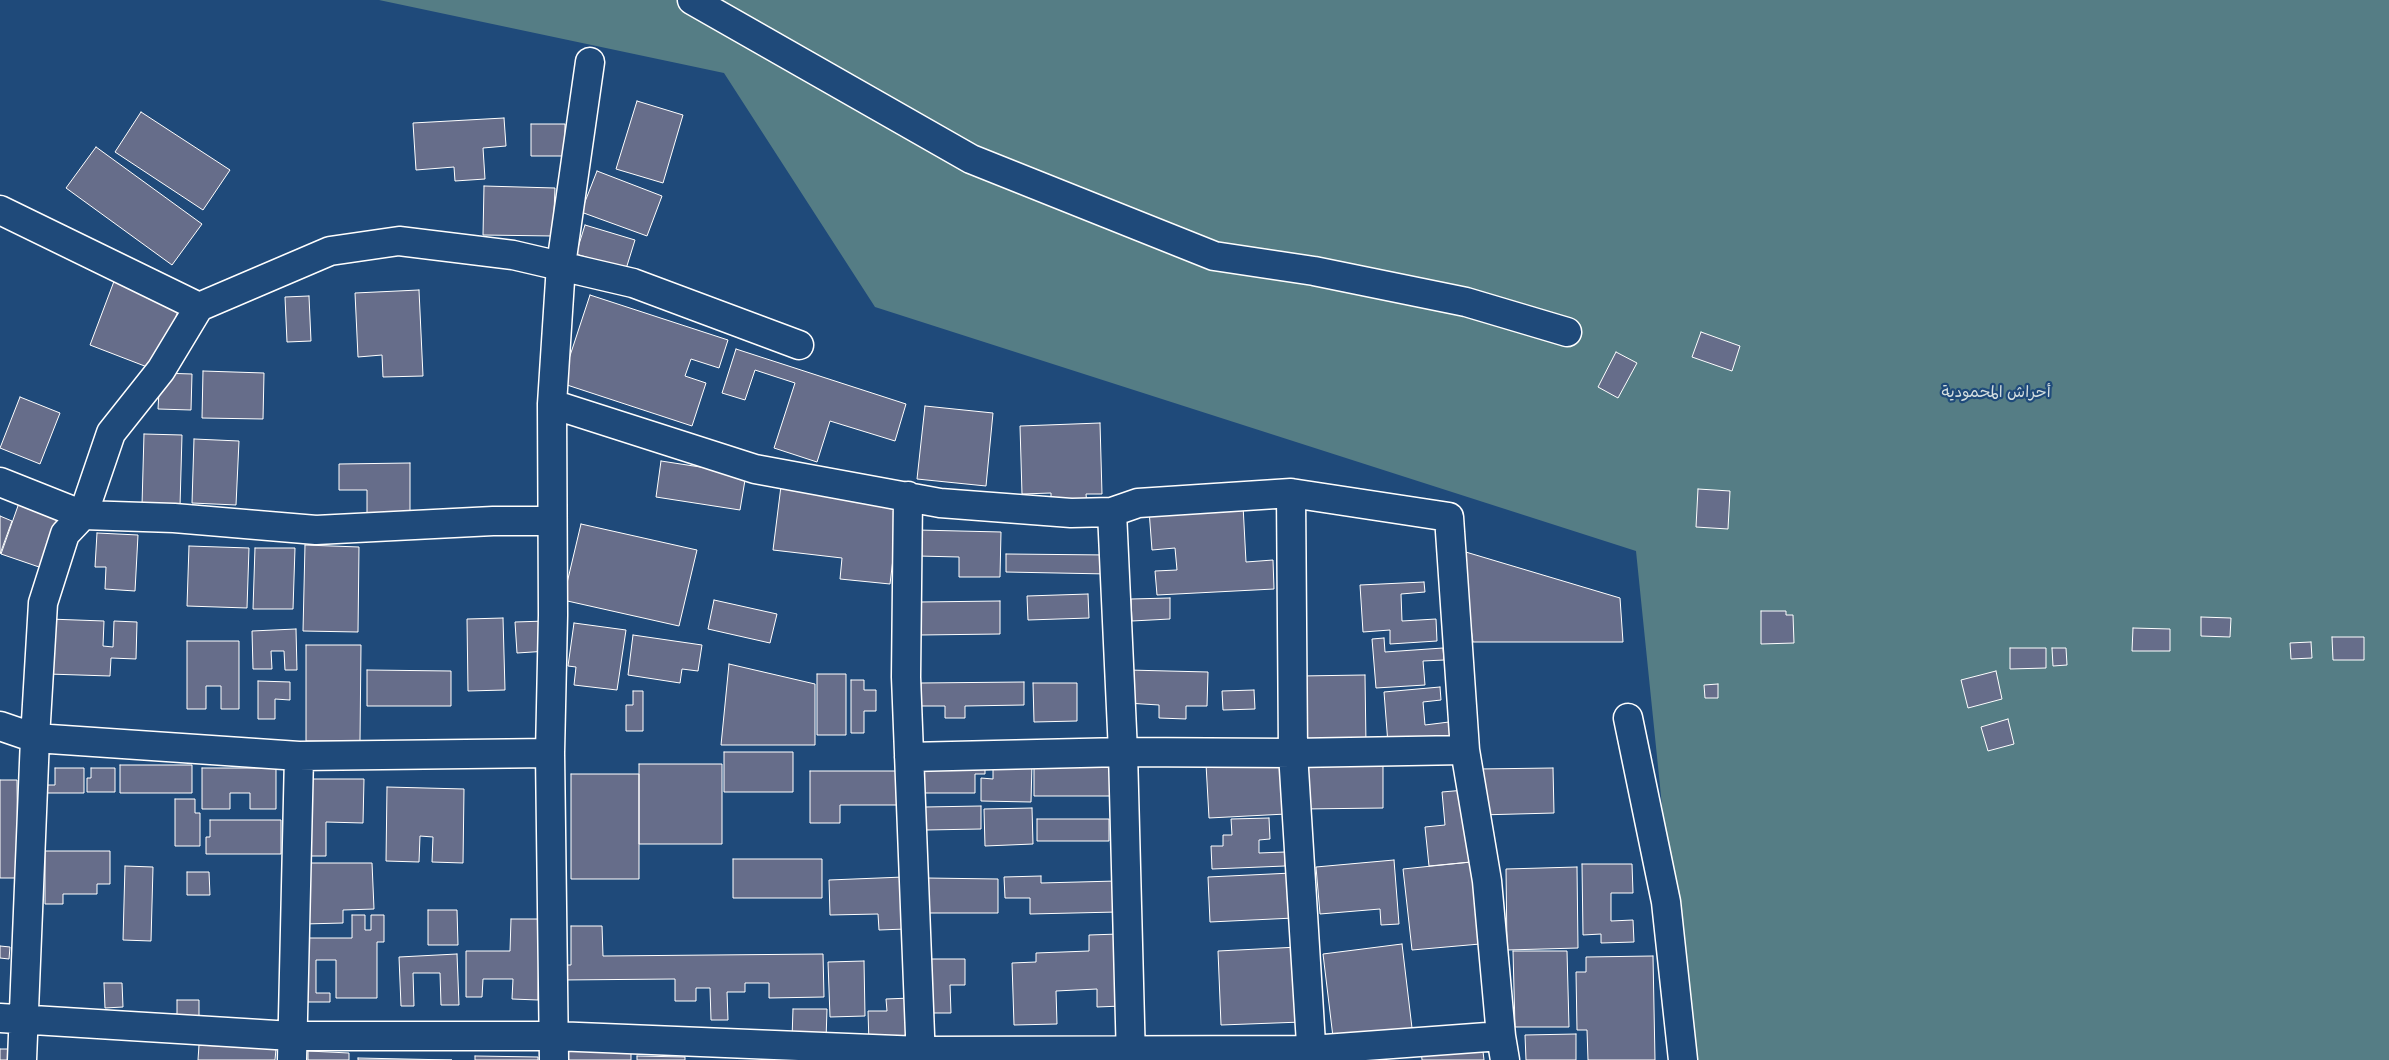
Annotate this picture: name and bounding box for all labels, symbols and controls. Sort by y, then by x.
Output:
park label: أحراش المحمودية [1941,383,2051,403]

